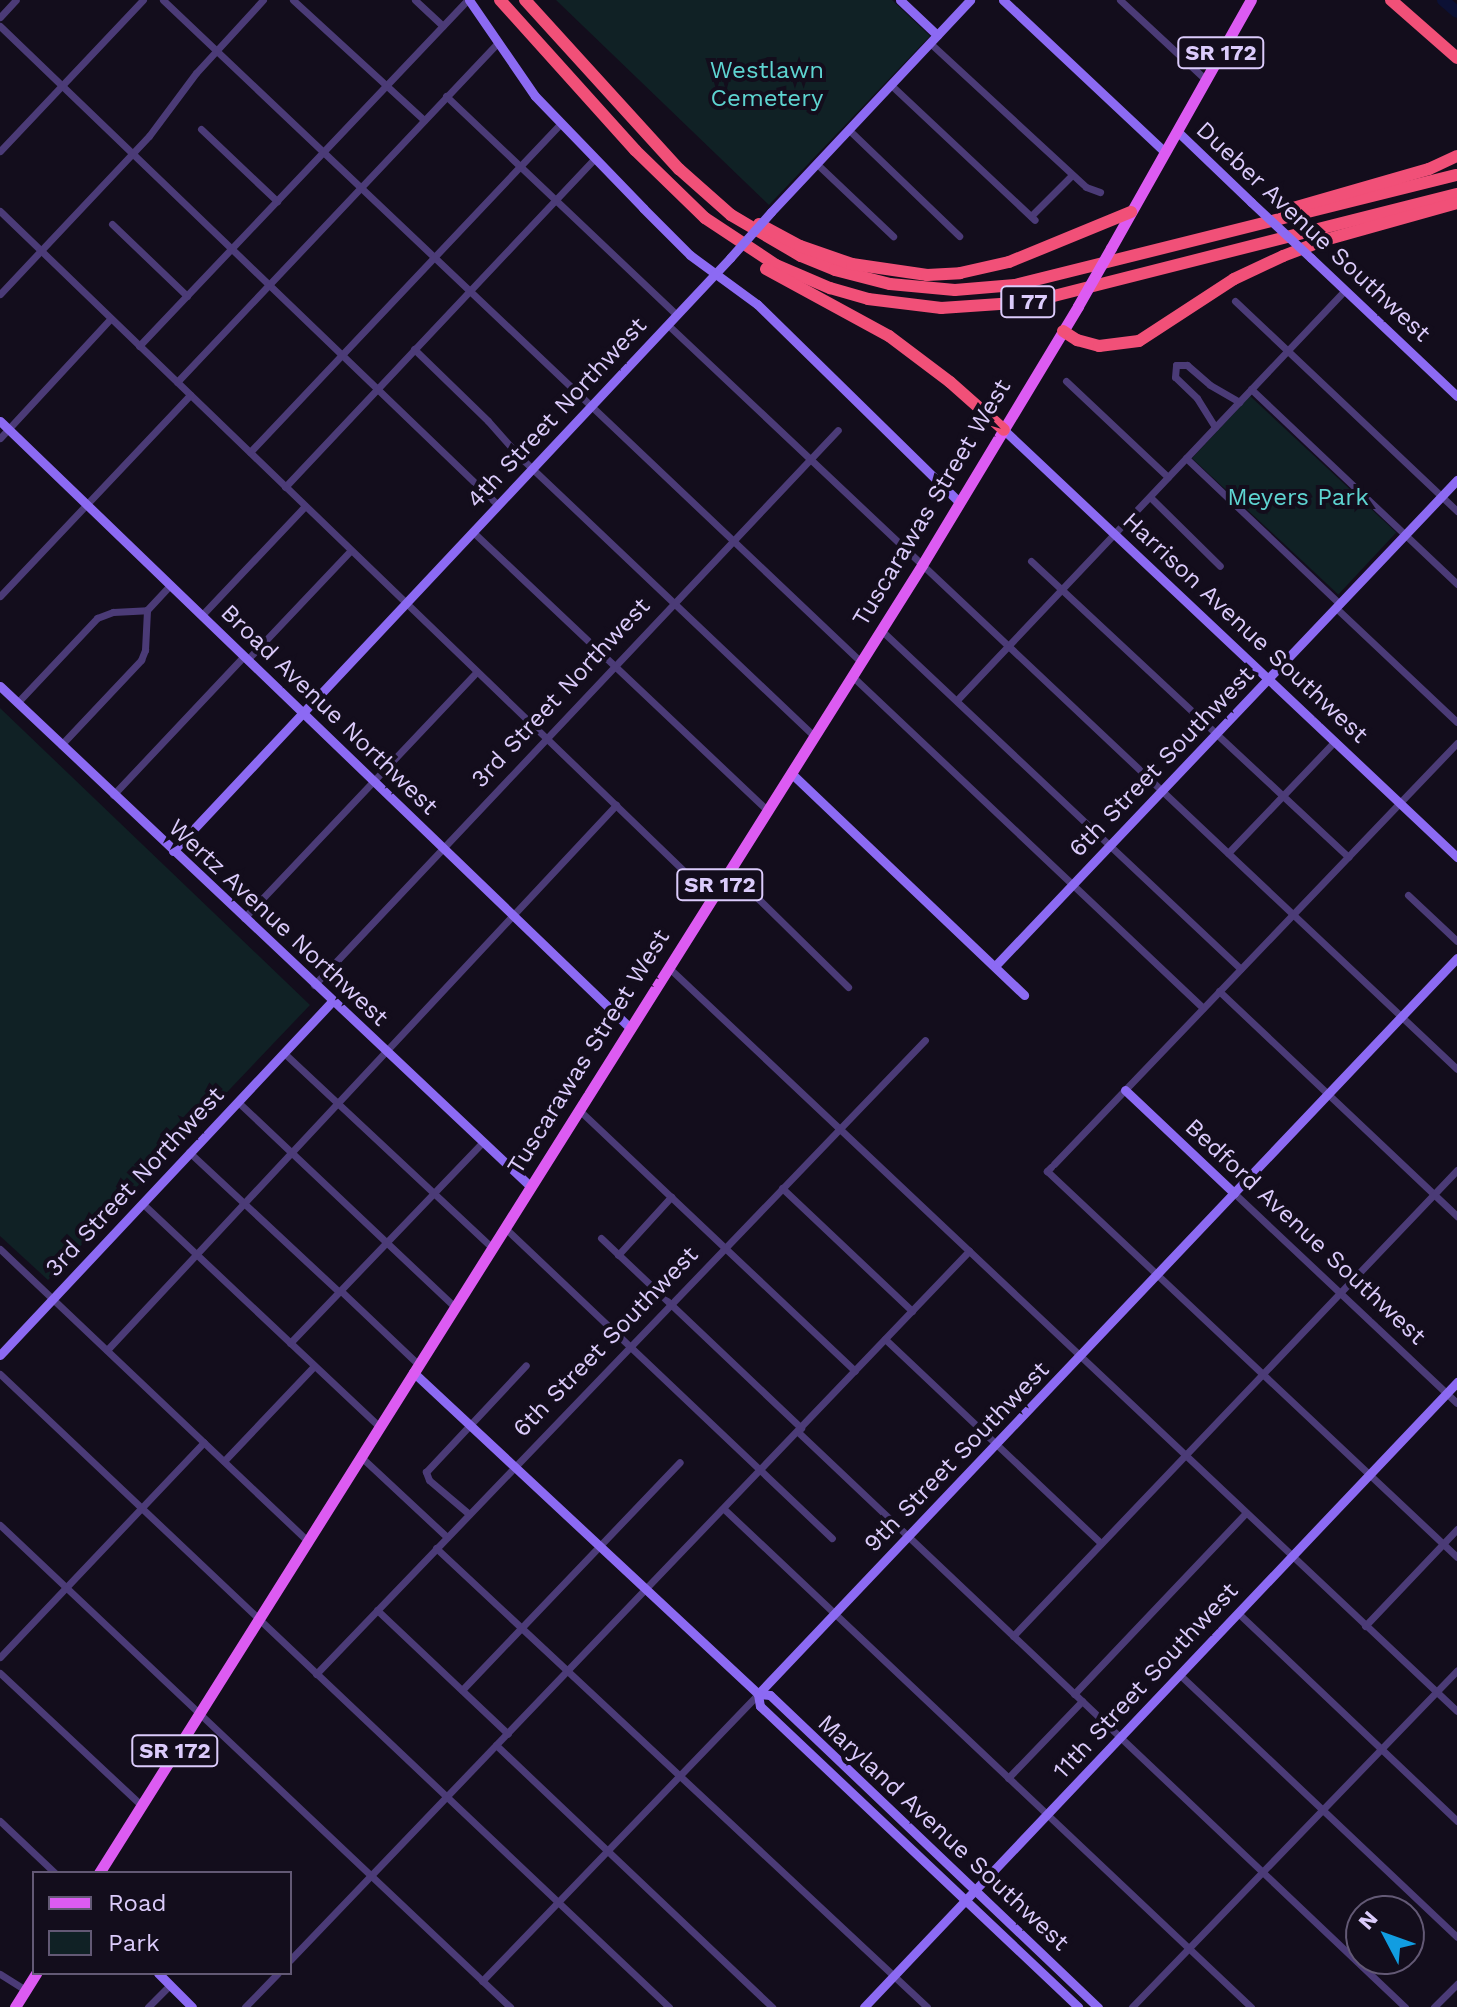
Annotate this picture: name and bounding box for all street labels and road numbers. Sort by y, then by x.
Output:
road number: SR 172 [1177,35,1265,71]
street label: Dueber Avenue Southwest [1189,115,1437,349]
road number: I 77 [998,284,1058,320]
street label: 4th Street Northwest [461,312,653,514]
street label: Tuscarawas Street West [847,374,1017,632]
street label: Harrison Avenue Southwest [1116,506,1374,750]
street label: 3rd Street Northwest [466,592,656,794]
street label: Broad Avenue Northwest [214,598,444,822]
street label: 6th Street Southwest [1064,661,1260,863]
street label: Wertz Avenue Northwest [162,813,394,1033]
road number: SR 172 [676,867,764,903]
street label: Tuscarawas Street West [502,924,676,1180]
street label: 3rd Street Northwest [40,1081,230,1283]
street label: Bedford Avenue Southwest [1178,1113,1432,1351]
street label: 6th Street Southwest [508,1241,704,1443]
street label: 9th Street Southwest [858,1356,1056,1558]
street label: 11th Street Southwest [1048,1577,1244,1785]
street label: Maryland Avenue Southwest [811,1709,1075,1957]
road number: SR 172 [131,1733,219,1769]

